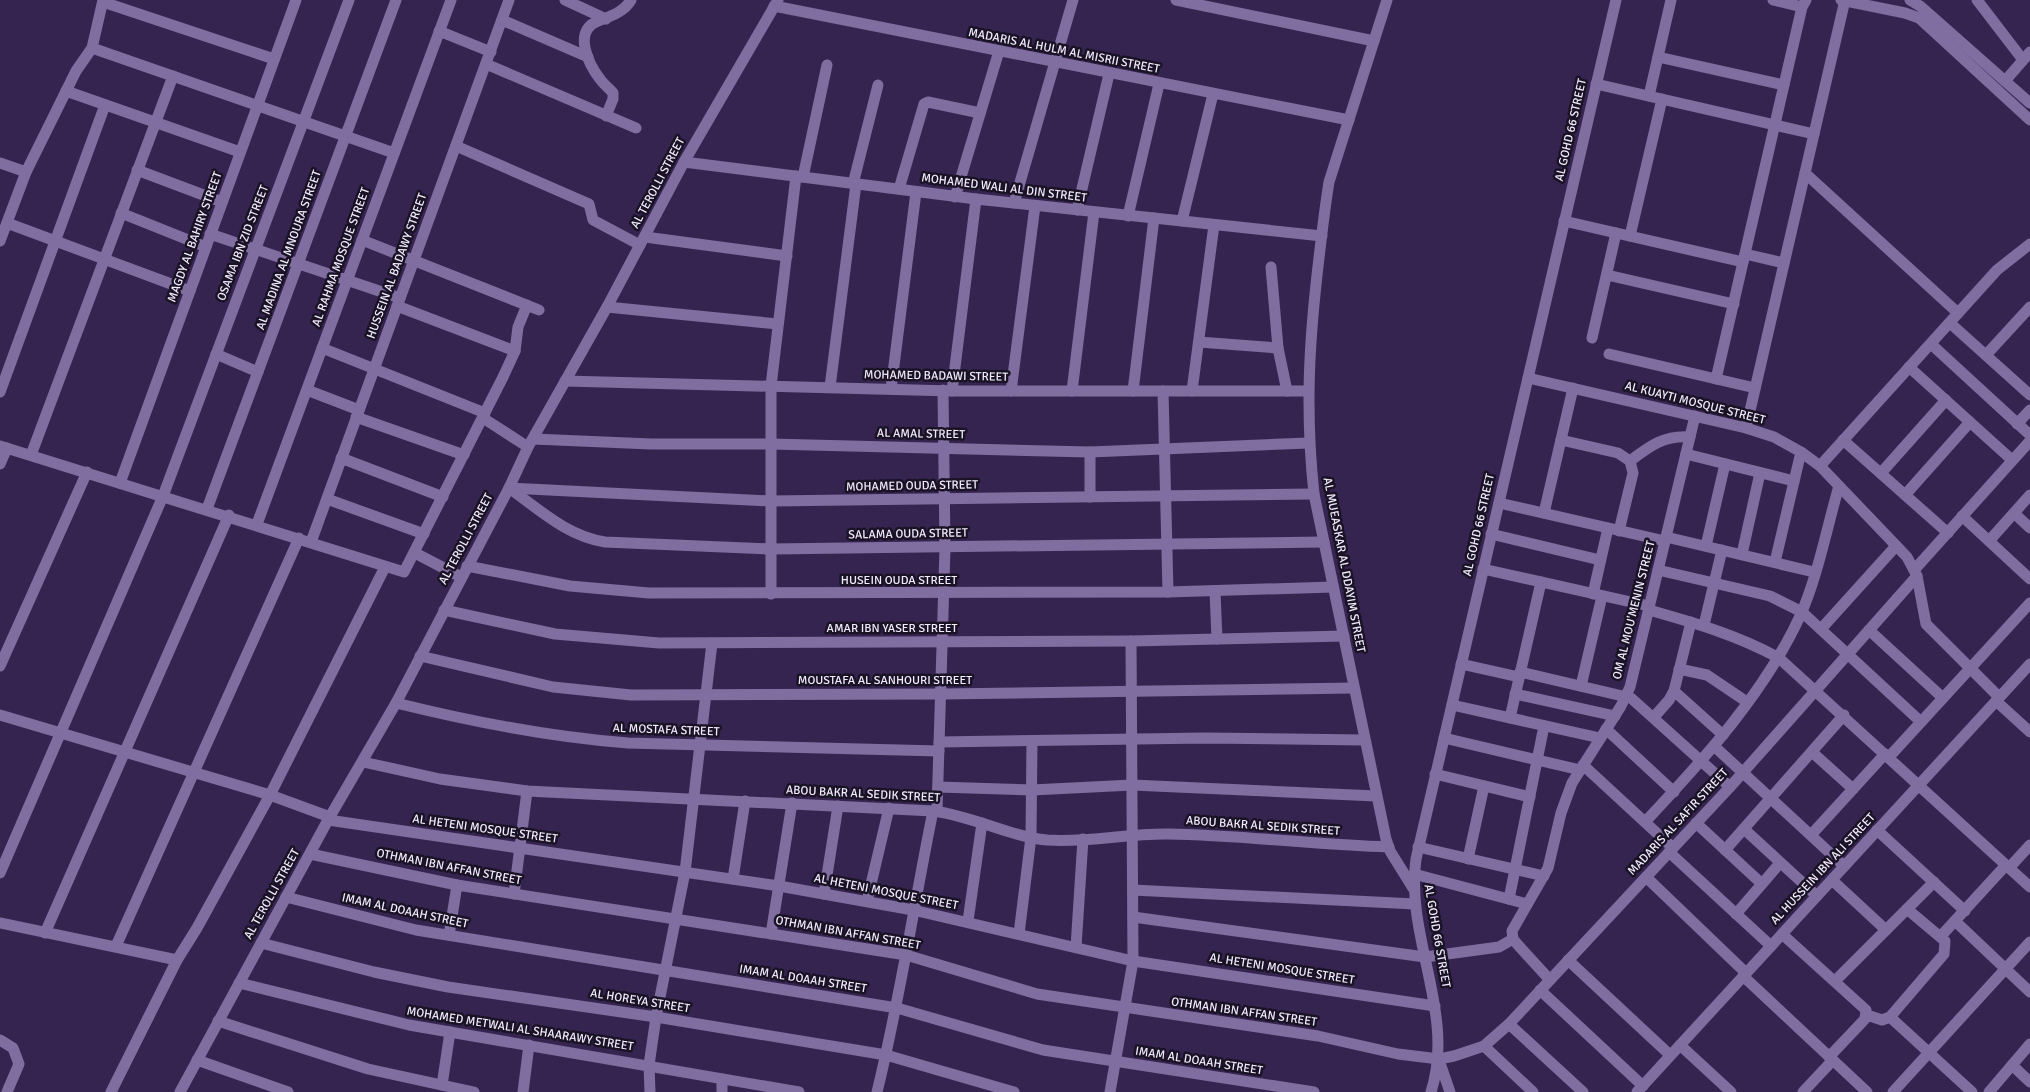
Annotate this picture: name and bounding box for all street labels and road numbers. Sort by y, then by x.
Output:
street label: MADARIS AL HULM AL MISRII STREET [967,25,1161,77]
street label: AL GOHD 66 STREET [1552,77,1590,183]
street label: AL TEROLLI STREET [628,135,688,231]
street label: AL MADINA AL MNOURA STREET [253,168,325,332]
street label: MAGDY AL BAHIRY STREET [164,170,226,304]
street label: MOHAMED WALI AL DIN STREET [920,170,1088,206]
street label: OSAMA IBN ZID STREET [214,183,272,303]
street label: AL RAHMA MOSQUE STREET [309,185,373,329]
street label: HUSSEIN AL BADAWY STREET [364,191,430,341]
street label: MOHAMED BADAWI STREET [864,367,1008,385]
street label: AL KUAYTI MOSQUE STREET [1623,378,1767,428]
street label: AL AMAL STREET [877,426,965,442]
street label: AL GOHD 66 STREET [1460,472,1498,578]
street label: AL MUEASKAR AL DDAYIM STREET [1320,476,1368,654]
street label: MOHAMED OUDA STREET [846,477,978,495]
street label: AL TEROLLI STREET [436,491,496,587]
street label: SALAMA OUDA STREET [848,525,968,543]
street label: OM AL MOU'MENIN STREET [1610,539,1659,681]
street label: HUSEIN OUDA STREET [841,573,957,588]
street label: AMAR IBN YASER STREET [827,621,957,636]
street label: MOUSTAFA AL SANHOURI STREET [798,673,972,688]
street label: AL MOSTAFA STREET [612,721,720,739]
street label: MADARIS AL SAFIR STREET [1625,765,1732,879]
street label: ABOU BAKR AL SEDIK STREET [786,782,941,806]
street label: AL HUSSEIN IBN ALI STREET [1767,810,1879,928]
street label: AL HETENI MOSQUE STREET [411,811,559,847]
street label: ABOU BAKR AL SEDIK STREET [1186,813,1341,839]
street label: AL TEROLLI STREET [241,846,303,942]
street label: OTHMAN IBN AFFAN STREET [375,846,523,888]
street label: AL HETENI MOSQUE STREET [813,871,959,913]
street label: AL GOHD 66 STREET [1421,883,1454,989]
street label: IMAM AL DOAAH STREET [340,890,470,932]
street label: OTHMAN IBN AFFAN STREET [774,913,922,953]
street label: AL HETENI MOSQUE STREET [1208,950,1356,988]
street label: IMAM AL DOAAH STREET [738,962,868,997]
street label: AL HOREYA STREET [589,986,691,1016]
street label: OTHMAN IBN AFFAN STREET [1170,994,1318,1030]
street label: MOHAMED METWALI AL SHAARAWY STREET [406,1004,635,1054]
street label: IMAM AL DOAAH STREET [1134,1044,1264,1079]

